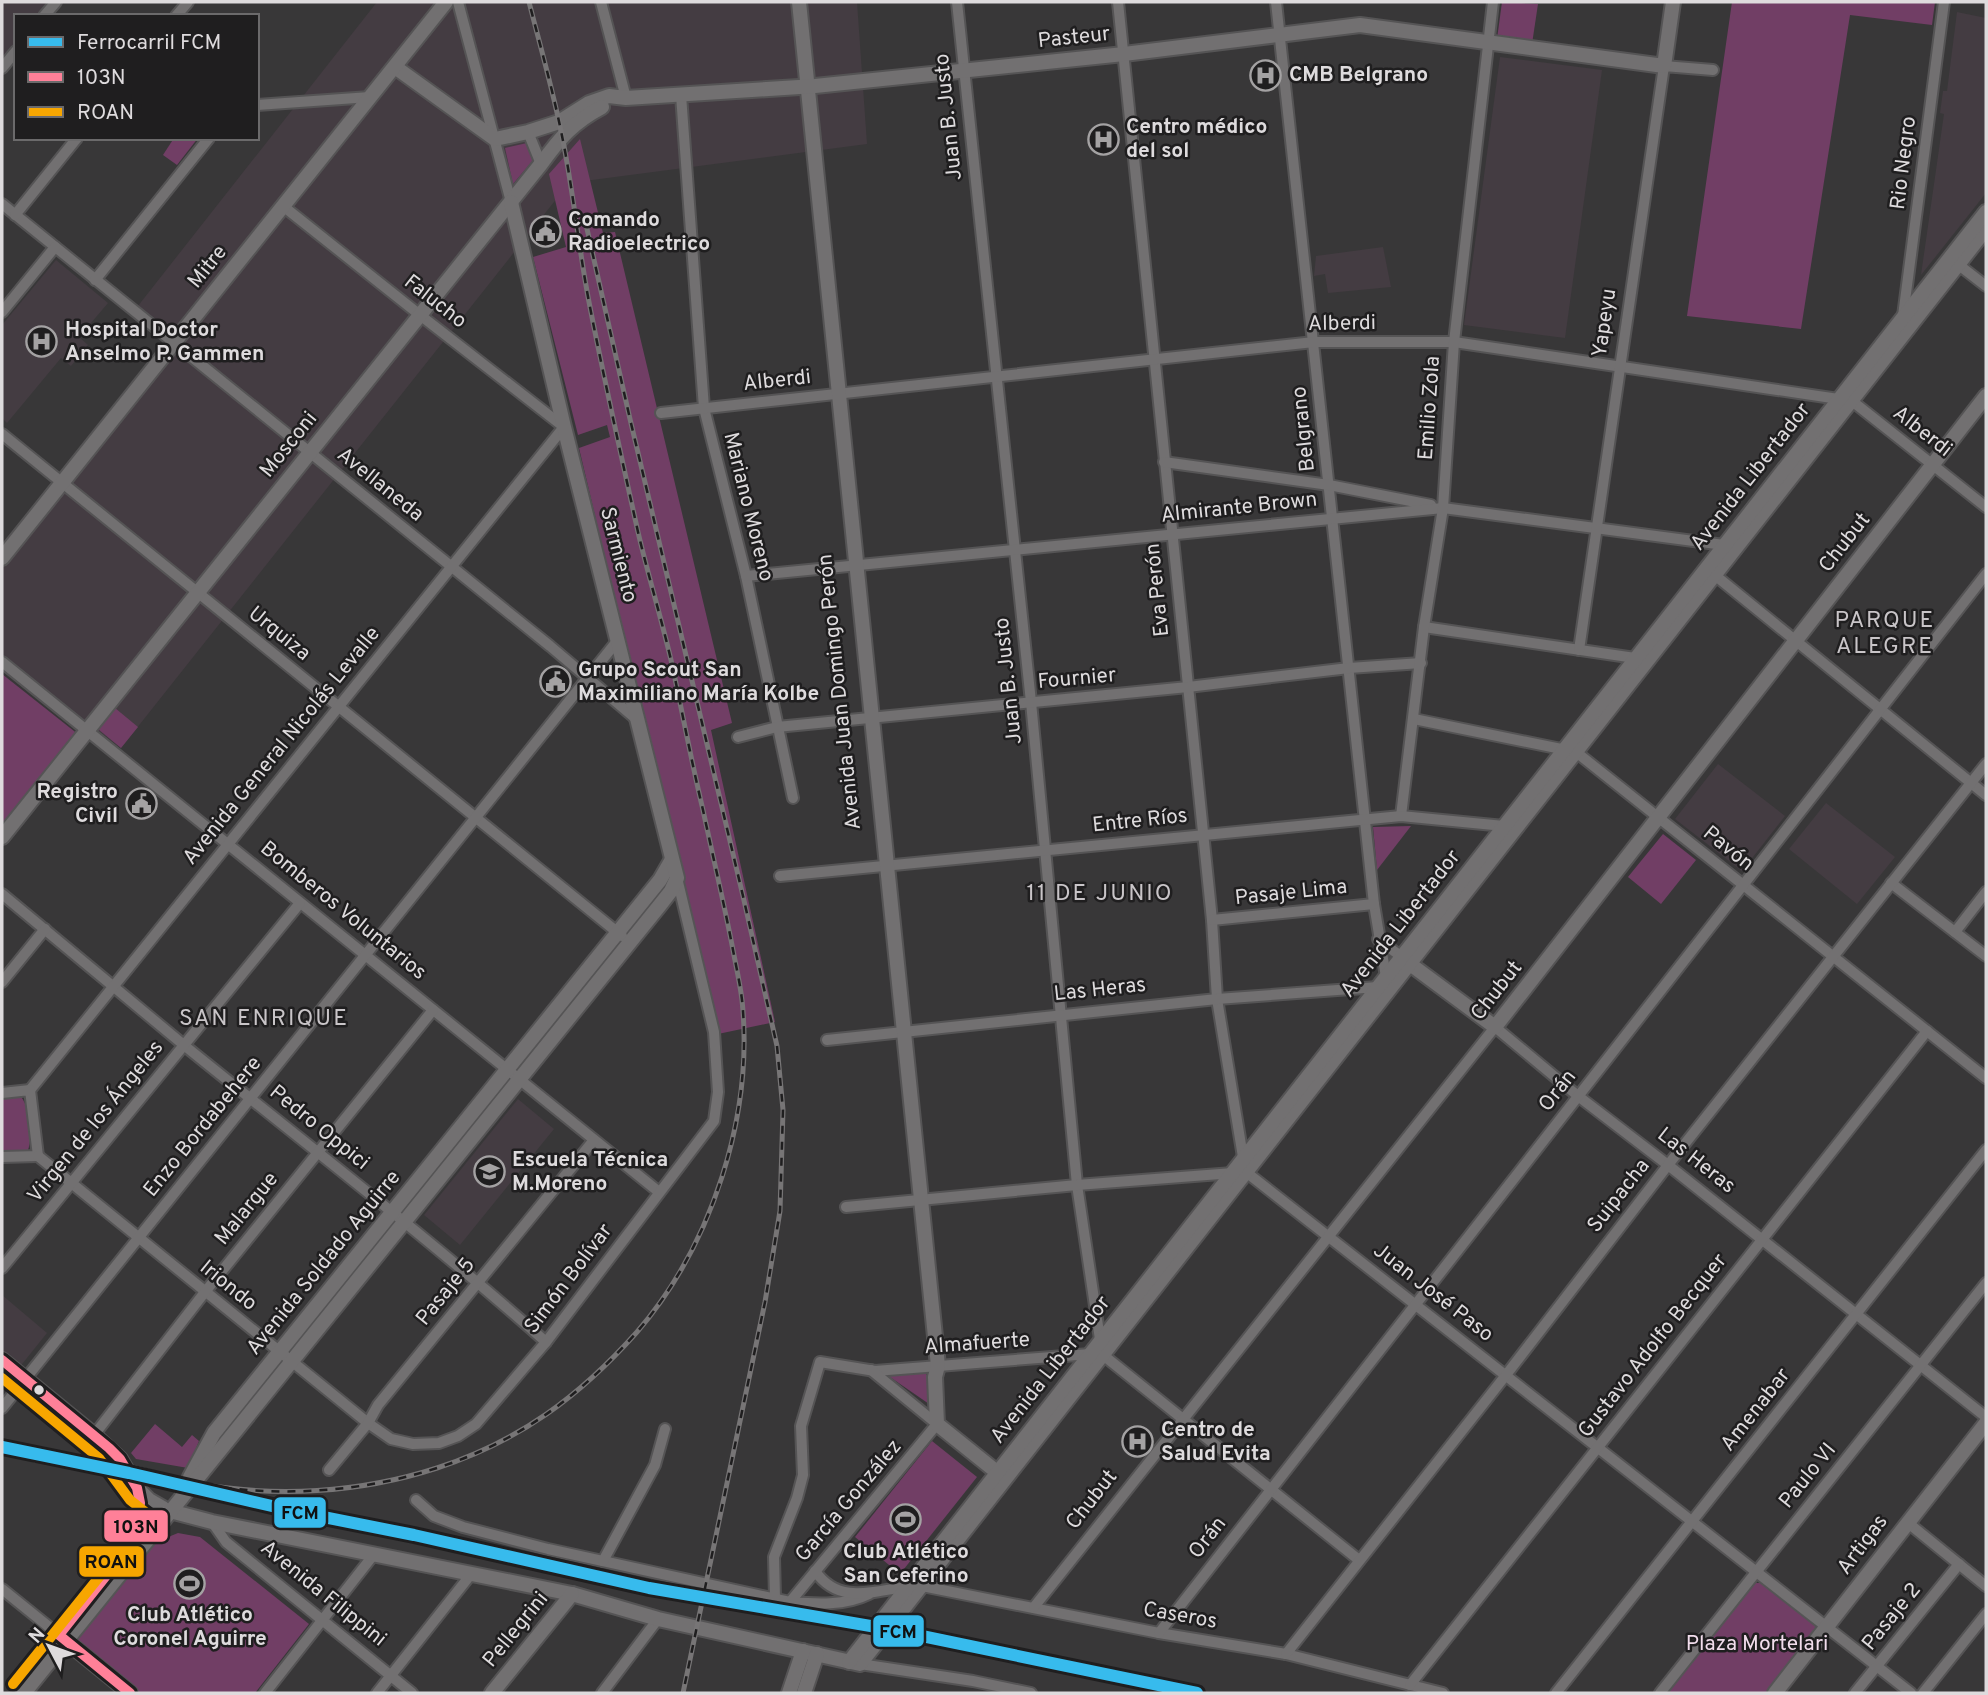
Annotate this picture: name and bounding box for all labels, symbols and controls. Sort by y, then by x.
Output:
legend [14,14,259,140]
street label: Pasteur [1036,21,1112,55]
text: Ferrocarril FCM [77,30,221,57]
street label: Juan B. Justo [929,52,969,182]
hospital icon: CMB Belgrano [1249,58,1283,92]
place label: CMB Belgrano [1289,62,1428,89]
text: 103N [77,65,126,92]
text: ROAN [77,100,134,127]
place label: Centro médico del sol [1126,114,1267,165]
street label: Rio Negro [1885,115,1923,211]
hospital icon: Centro médico del sol [1086,122,1120,156]
place label: Comando Radioelectrico [568,207,710,258]
public building icon: Comando Radioelectrico [528,215,562,249]
street label: Mitre [182,240,234,294]
street label: Falucho [398,269,472,335]
street label: Yapeyu [1587,287,1623,359]
street label: Alberdi [1308,310,1376,338]
place label: Hospital Doctor Anselmo P. Gammen [65,317,264,368]
hospital icon: Hospital Doctor Anselmo P. Gammen [25,325,59,359]
street label: Emilio Zola [1413,355,1447,461]
street label: Alberdi [742,364,812,398]
street label: Belgrano [1286,385,1322,473]
street label: Avenida Libertador [1685,398,1817,556]
street label: Alberdi [1887,400,1957,464]
street label: Mosconi [254,406,324,484]
street label: Mariano Moreno [716,430,780,584]
street label: Avellaneda [331,442,429,528]
street label: Almirante Brown [1159,486,1319,530]
street label: Sarmiento [593,504,643,606]
street label: Chubut [1813,508,1877,578]
street label: Eva Perón [1140,542,1176,638]
street label: Avenida Juan Domingo Perón [812,553,868,831]
street label: Urquiza [242,601,316,667]
district label: PARQUE ALEGRE [1835,607,1935,662]
street label: Juan B. Justo [989,616,1029,746]
street label: Avenida General Nicolás Levalle [177,621,387,871]
place label: Grupo Scout San Maximiliano María Kolbe [578,657,819,708]
street label: Fournier [1037,662,1117,696]
public building icon: Grupo Scout San Maximiliano María Kolbe [538,665,572,699]
place label: Registro Civil [36,779,118,830]
public building icon: Registro Civil [124,787,158,821]
street label: Entre Ríos [1091,803,1189,839]
street label: Pavón [1697,820,1759,878]
street label: Bomberos Voluntarios [254,836,432,986]
street label: Avenida Libertador [1335,845,1467,1003]
street label: Pasaje Lima [1234,874,1348,912]
district label: 11 DE JUNIO [1026,880,1174,909]
street label: Chubut [1465,956,1529,1026]
street label: Las Heras [1053,972,1147,1008]
district label: SAN ENRIQUE [179,1005,349,1034]
street label: Virgen de los Ángeles [21,1035,170,1209]
street label: Enzo Bordabehere [138,1051,268,1203]
street label: Orán [1533,1064,1583,1118]
street label: Pedro Oppici [263,1079,375,1177]
street label: Las Heras [1651,1122,1741,1200]
place label: Escuela Técnica M.Moreno [512,1147,668,1198]
street label: Suipacha [1582,1154,1656,1238]
school or university icon: Escuela Técnica M.Moreno [472,1155,506,1189]
street label: Avenida Soldado Aguirre [241,1165,407,1361]
street label: Malargue [209,1167,285,1251]
street label: Simón Bolívar [519,1219,619,1339]
street label: Juan José Paso [1367,1238,1499,1348]
street label: Gustavo Adolfo Becquer [1573,1248,1733,1444]
street label: Pasaje 5 [410,1253,482,1331]
street label: Iriondo [194,1255,262,1317]
street label: Avenida Libertador [985,1291,1117,1449]
street label: Almafuerte [923,1327,1031,1361]
street label: Amenabar [1715,1363,1797,1457]
unlabelled marker [32,1383,46,1397]
place label: Centro de Salud Evita [1161,1417,1271,1468]
hospital icon: Centro de Salud Evita [1121,1425,1155,1459]
street label: García González [790,1434,908,1568]
street label: Paulo VI [1773,1438,1843,1514]
street label: Chubut [1060,1465,1124,1535]
line badge: FCM [273,1496,327,1529]
text: FCM [281,1502,319,1526]
sports icon: Club Atlético San Ceferino [889,1503,923,1537]
line badge: 103N [103,1509,169,1543]
street label: Artigas [1832,1510,1894,1580]
street label: Orán [1183,1511,1233,1565]
text: 103N [113,1516,159,1540]
street label: Avenida Filippini [255,1535,391,1653]
place label: Club Atlético San Ceferino [843,1539,969,1590]
line badge: ROAN [78,1545,145,1578]
text: ROAN [84,1551,138,1575]
sports icon: Club Atlético Coronel Aguirre [173,1566,207,1600]
street label: Pasaje 2 [1856,1578,1928,1656]
street label: Pellegrini [477,1587,555,1673]
street label: Caseros [1141,1596,1219,1636]
place label: Club Atlético Coronel Aguirre [113,1602,267,1653]
north arrow [14,1611,84,1681]
line badge: FCM [872,1614,925,1648]
text: FCM [879,1621,917,1645]
text: N [24,1623,51,1649]
park label: Plaza Mortelari [1686,1631,1828,1658]

